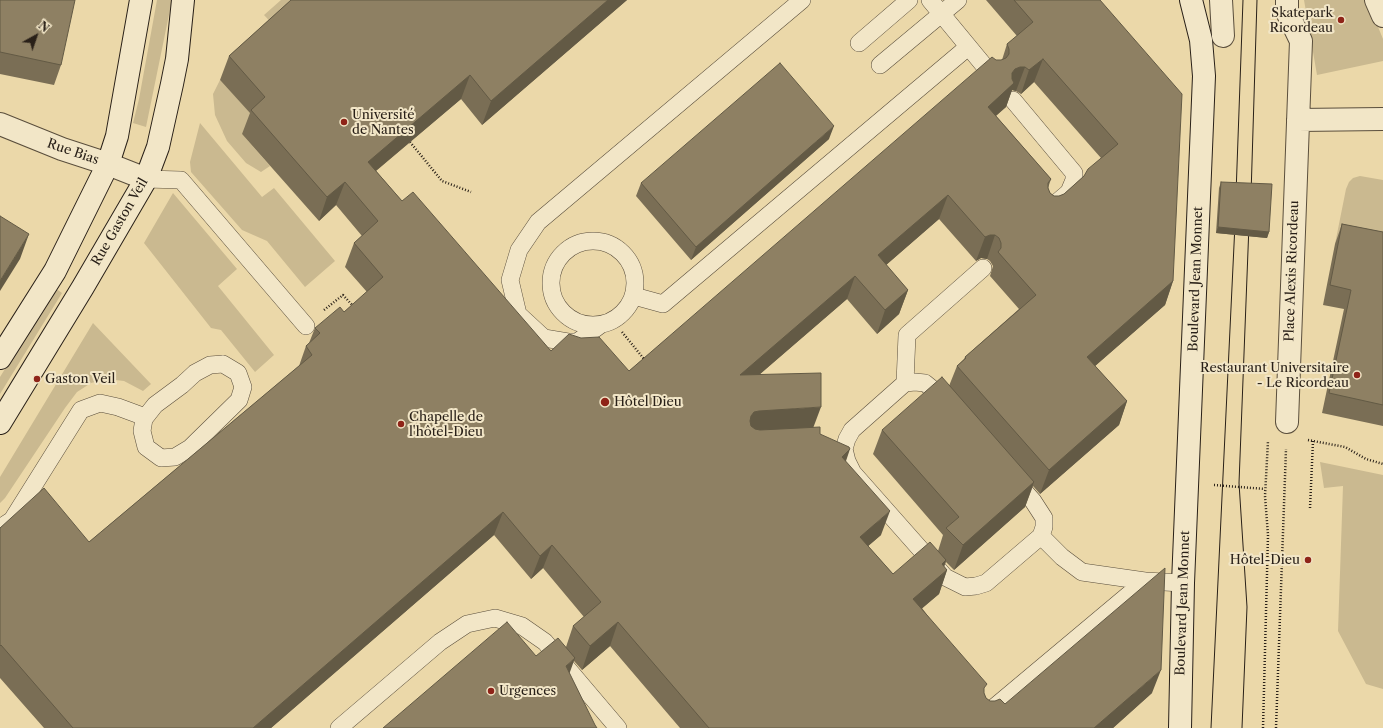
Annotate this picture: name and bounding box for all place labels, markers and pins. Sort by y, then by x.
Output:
place label: Skatepark Ricordeau [1269,5,1333,36]
marker: Skatepark Ricordeau [1336,15,1346,25]
place label: Université de Nantes [352,107,415,138]
marker: Université de Nantes [339,117,349,127]
place label: Restaurant Universitaire - Le Ricordeau [1200,360,1349,391]
marker: Restaurant Universitaire - Le Ricordeau [1352,370,1362,380]
place label: Gaston Veil [45,371,115,387]
marker: Gaston Veil [32,374,42,384]
place label: Hôtel Dieu [614,394,682,410]
marker: Hôtel Dieu [599,396,611,408]
place label: Chapelle de l'hôtel-Dieu [409,409,483,440]
marker: Chapelle de l'hôtel-Dieu [396,419,406,429]
place label: Hôtel-Dieu [1230,552,1300,568]
marker: Hôtel-Dieu [1303,555,1313,565]
place label: Urgences [499,683,556,699]
marker: Urgences [486,686,496,696]

